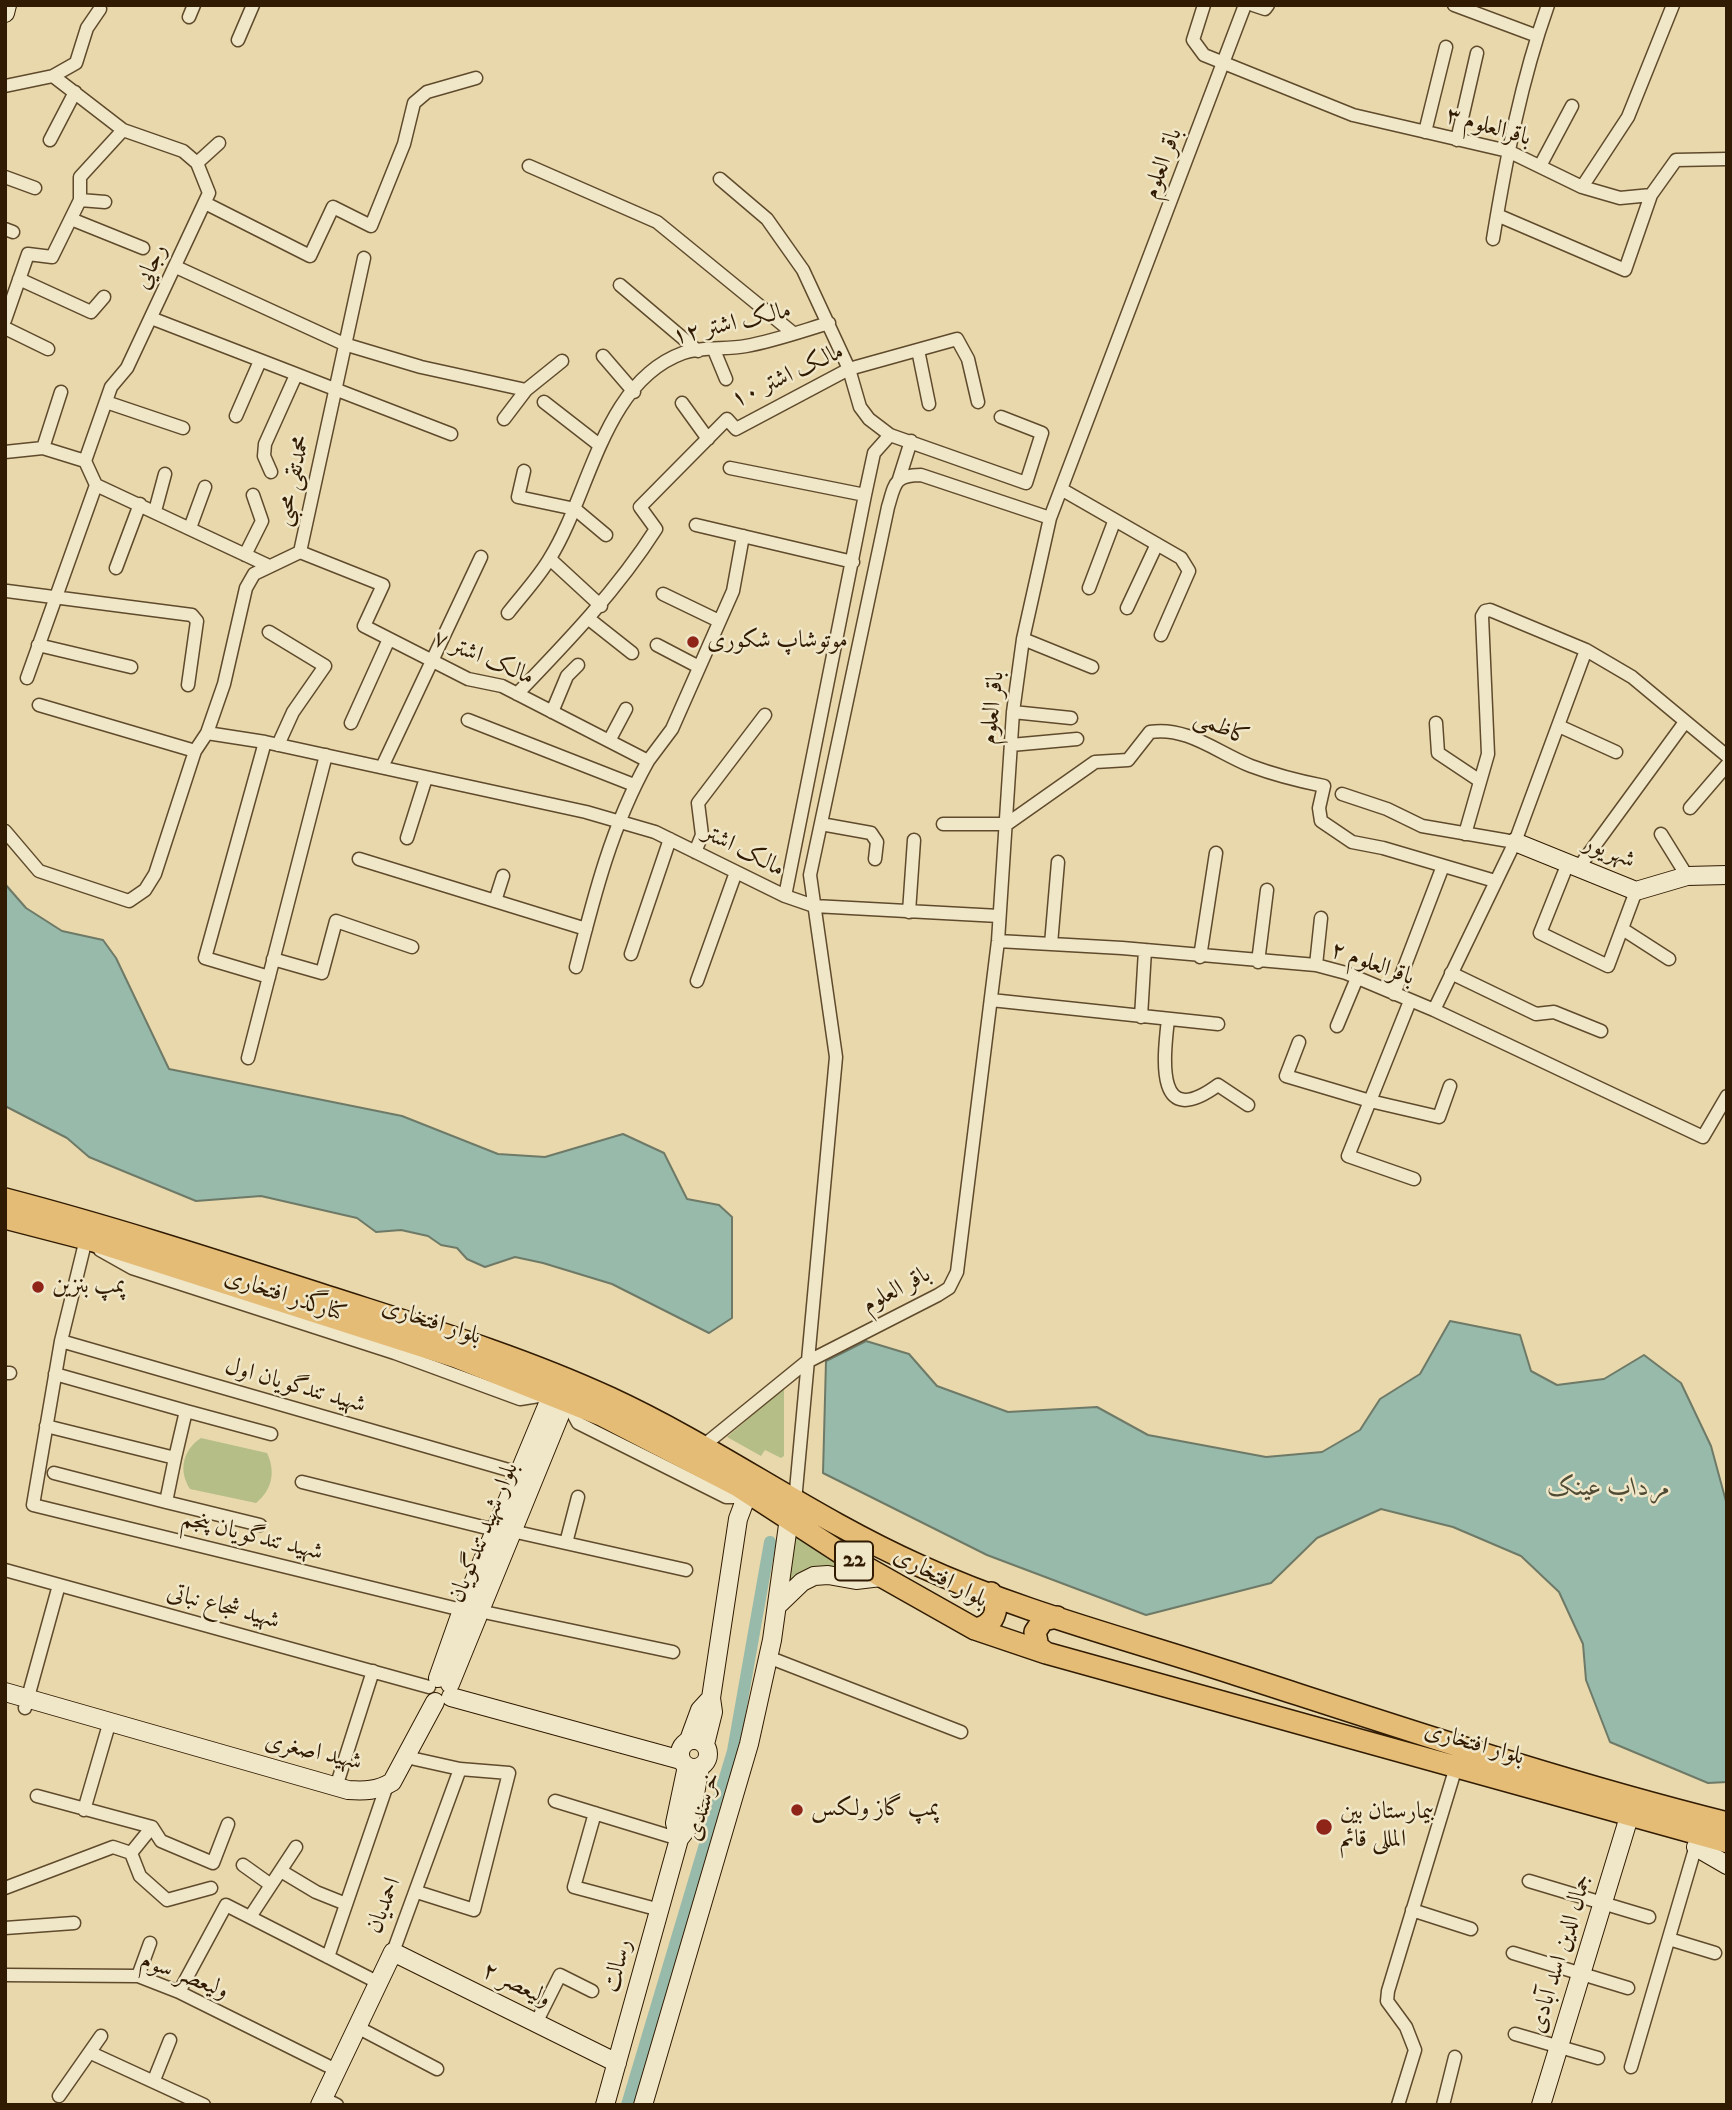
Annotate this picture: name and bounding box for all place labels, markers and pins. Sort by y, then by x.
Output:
place label: موتوشاپ شکوری [707,628,848,656]
marker: موتوشاپ شکوری [685,634,701,650]
place label: پمپ بنزین [52,1273,126,1301]
marker: پمپ بنزین [30,1279,46,1295]
place label: پمپ گاز ولکس [811,1796,939,1824]
place label: بیمارستان بین المللی قائم [1340,1799,1434,1855]
marker: پمپ گاز ولکس [789,1802,805,1818]
marker: بیمارستان بین المللی قائم [1314,1817,1334,1837]

